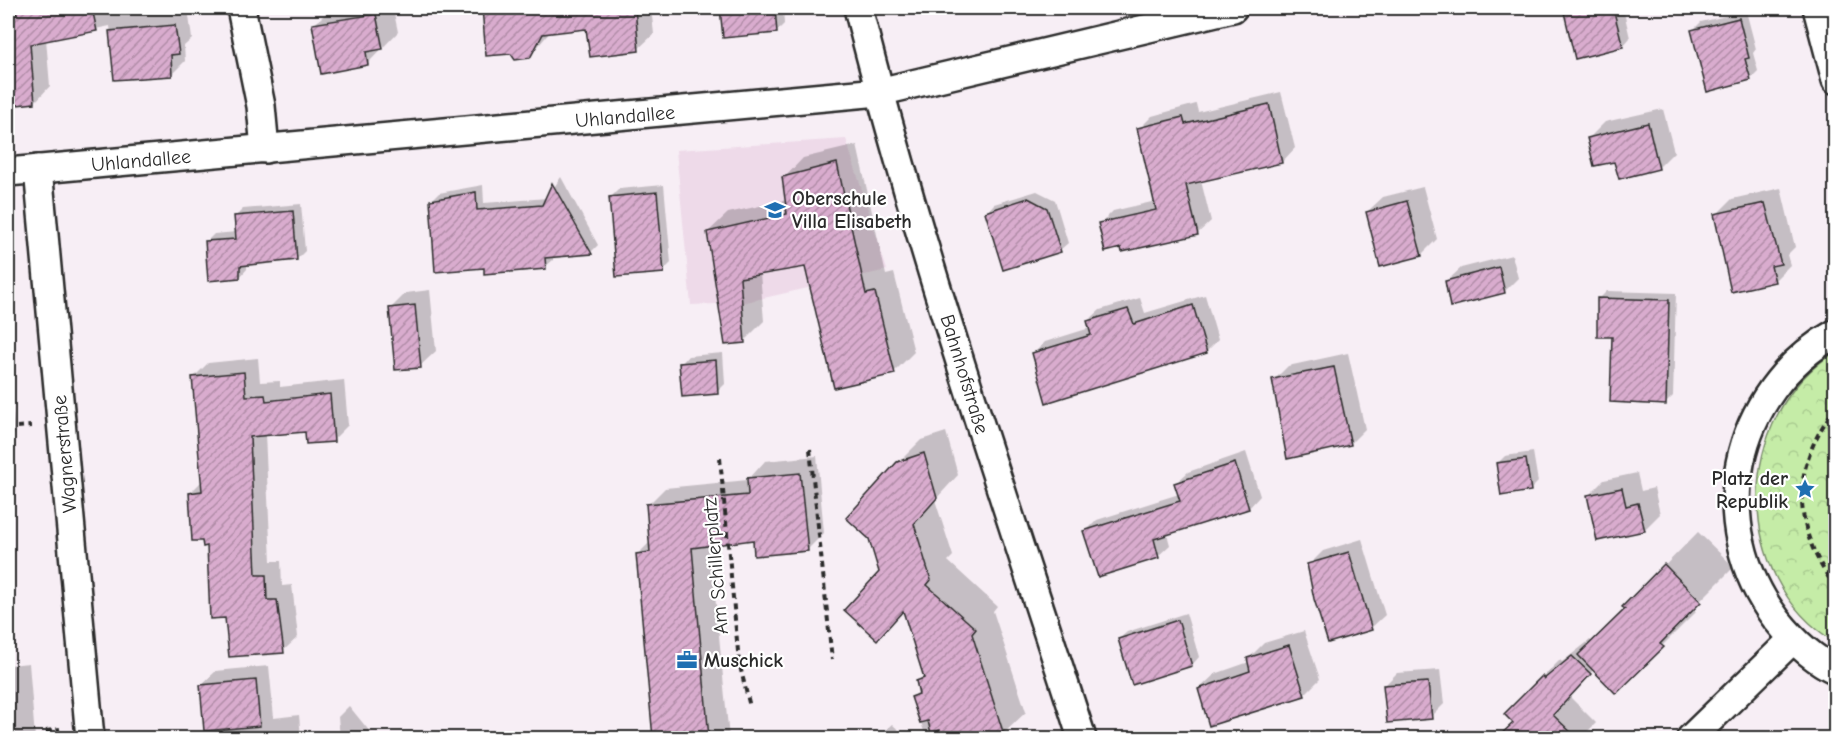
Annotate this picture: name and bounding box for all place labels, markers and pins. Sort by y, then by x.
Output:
place label: Oberschule Villa Elisabeth [792,187,912,233]
school or university icon: Oberschule Villa Elisabeth [763,198,787,222]
place label: Platz der Republik [1711,467,1788,513]
place icon: Platz der Republik [1793,477,1817,501]
office icon: Muschick [675,648,699,672]
place label: Muschick [704,649,783,672]

